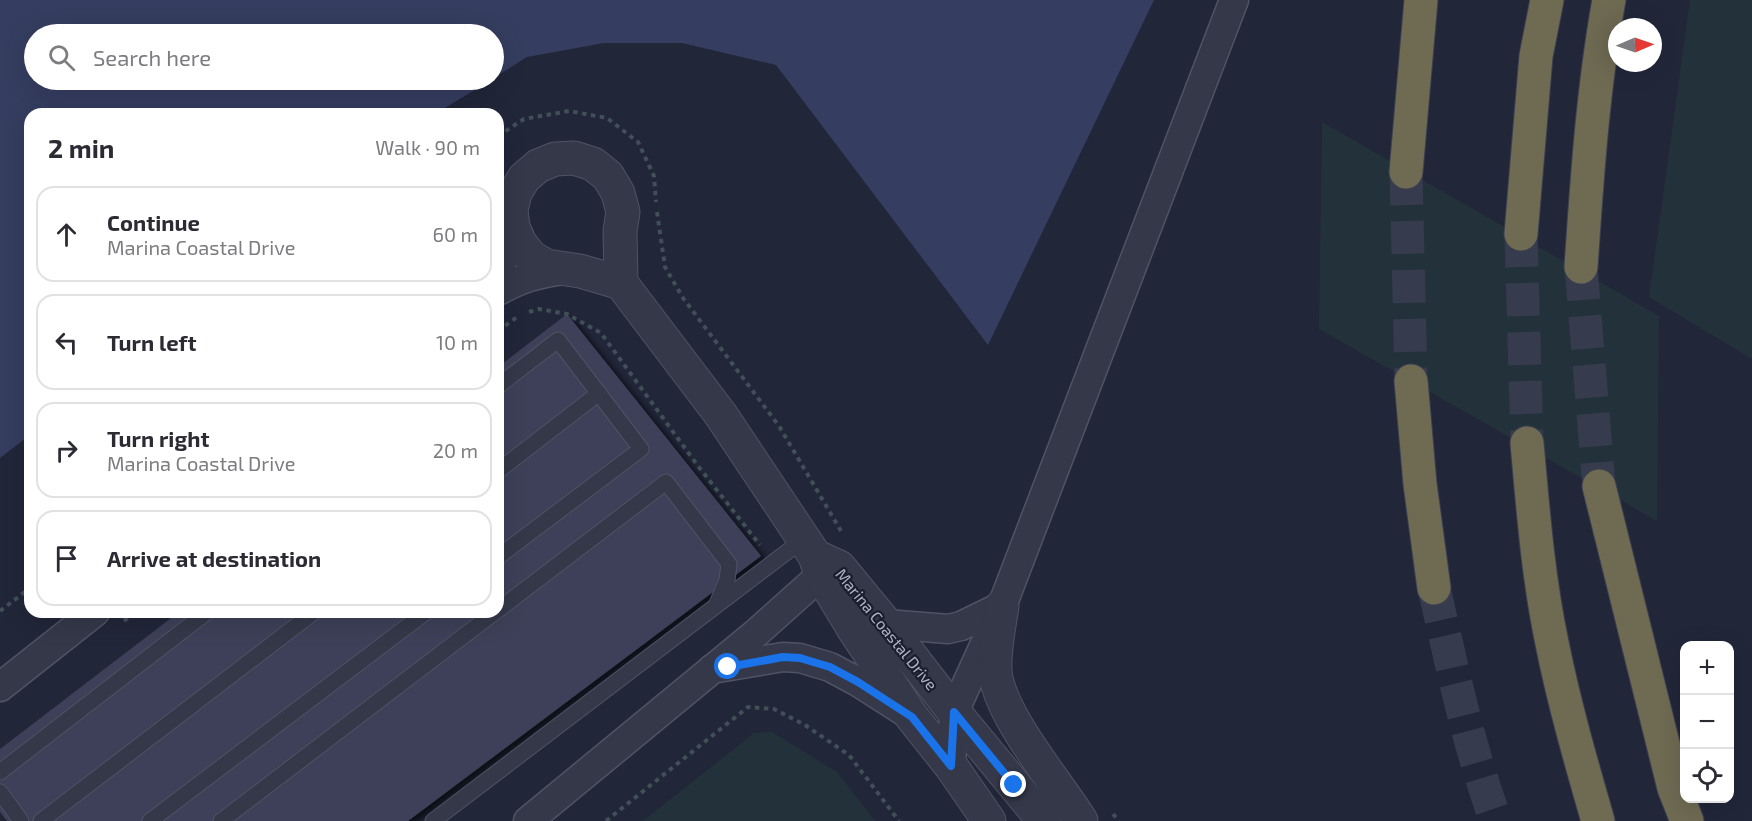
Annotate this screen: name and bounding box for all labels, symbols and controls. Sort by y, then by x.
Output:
north arrow [1608,18,1662,72]
search box [24,24,504,90]
icon: search [45,41,78,74]
text: Search here [93,44,211,70]
text: 2 min [48,132,114,163]
text: Walk · 90 m [375,135,480,159]
text: Continue [107,209,200,235]
icon: ahead [50,218,83,251]
text: 60 m [433,222,478,246]
text: Marina Coastal Drive [107,235,295,259]
icon: left [50,326,83,359]
text: Turn left [107,329,196,355]
text: 10 m [436,330,478,354]
text: Turn right [107,425,209,451]
icon: right [50,434,83,467]
text: 20 m [433,438,478,462]
text: Marina Coastal Drive [107,451,295,475]
icon: arrive [50,542,83,575]
text: Arrive at destination [107,545,321,571]
street label: Marina Coastal Drive [832,564,942,694]
map controls [1680,641,1734,803]
button: + [1680,641,1734,695]
route start [714,653,740,679]
button: − [1680,695,1734,749]
button: locate [1680,749,1734,803]
route end [1000,771,1026,797]

